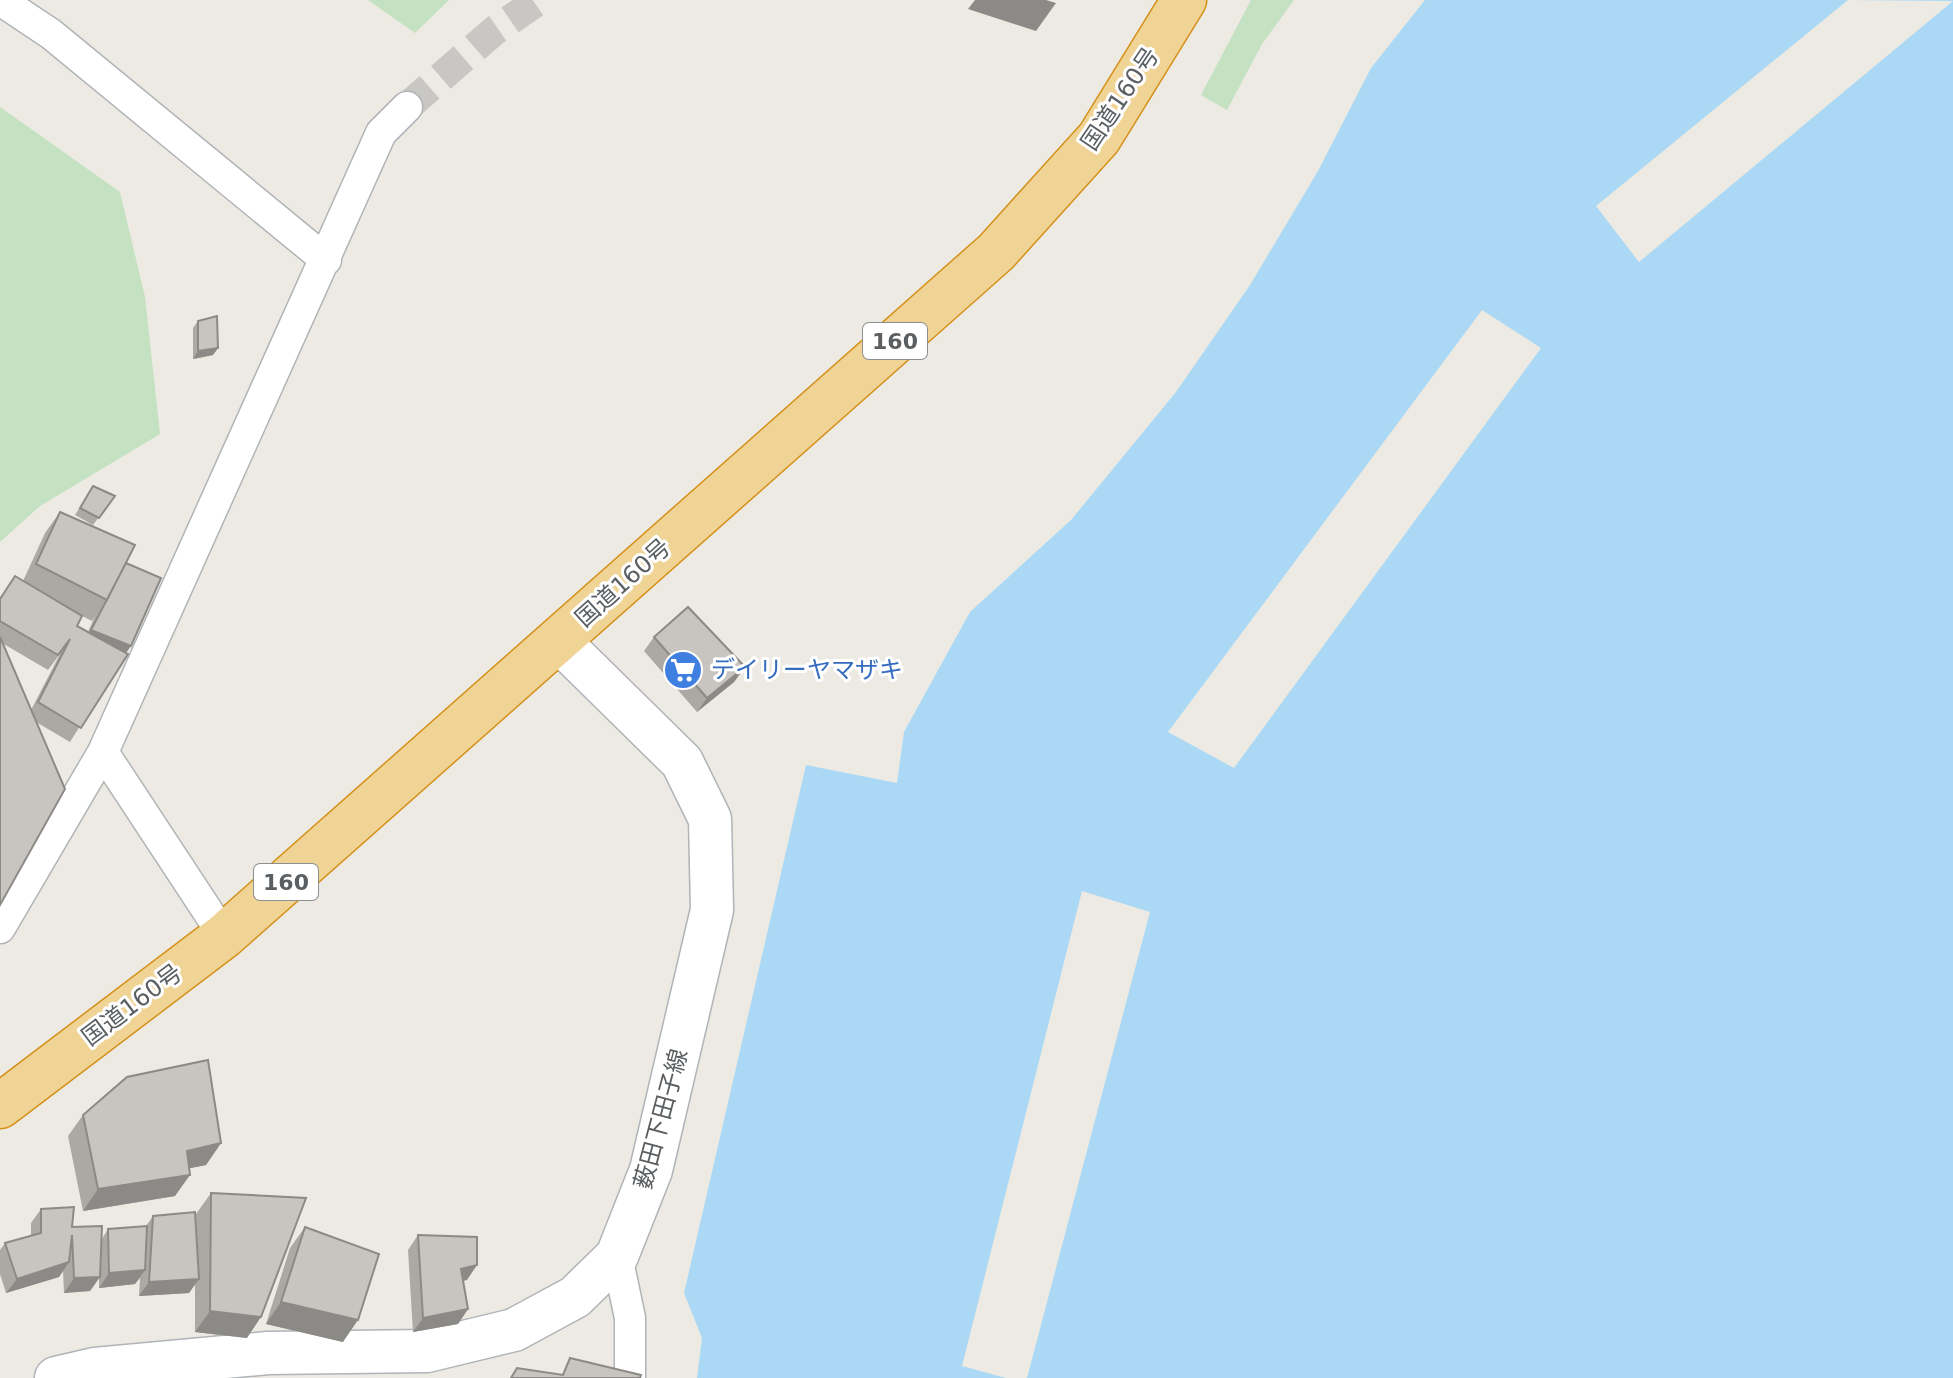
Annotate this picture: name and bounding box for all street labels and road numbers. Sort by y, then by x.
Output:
street label: 国道160号 [1075,42,1165,156]
road number: 160 [863,323,927,359]
street label: 国道160号 [570,533,676,633]
road number: 160 [254,864,318,900]
street label: 国道160号 [77,958,187,1052]
street label: 薮田下田子線 [629,1046,693,1192]

